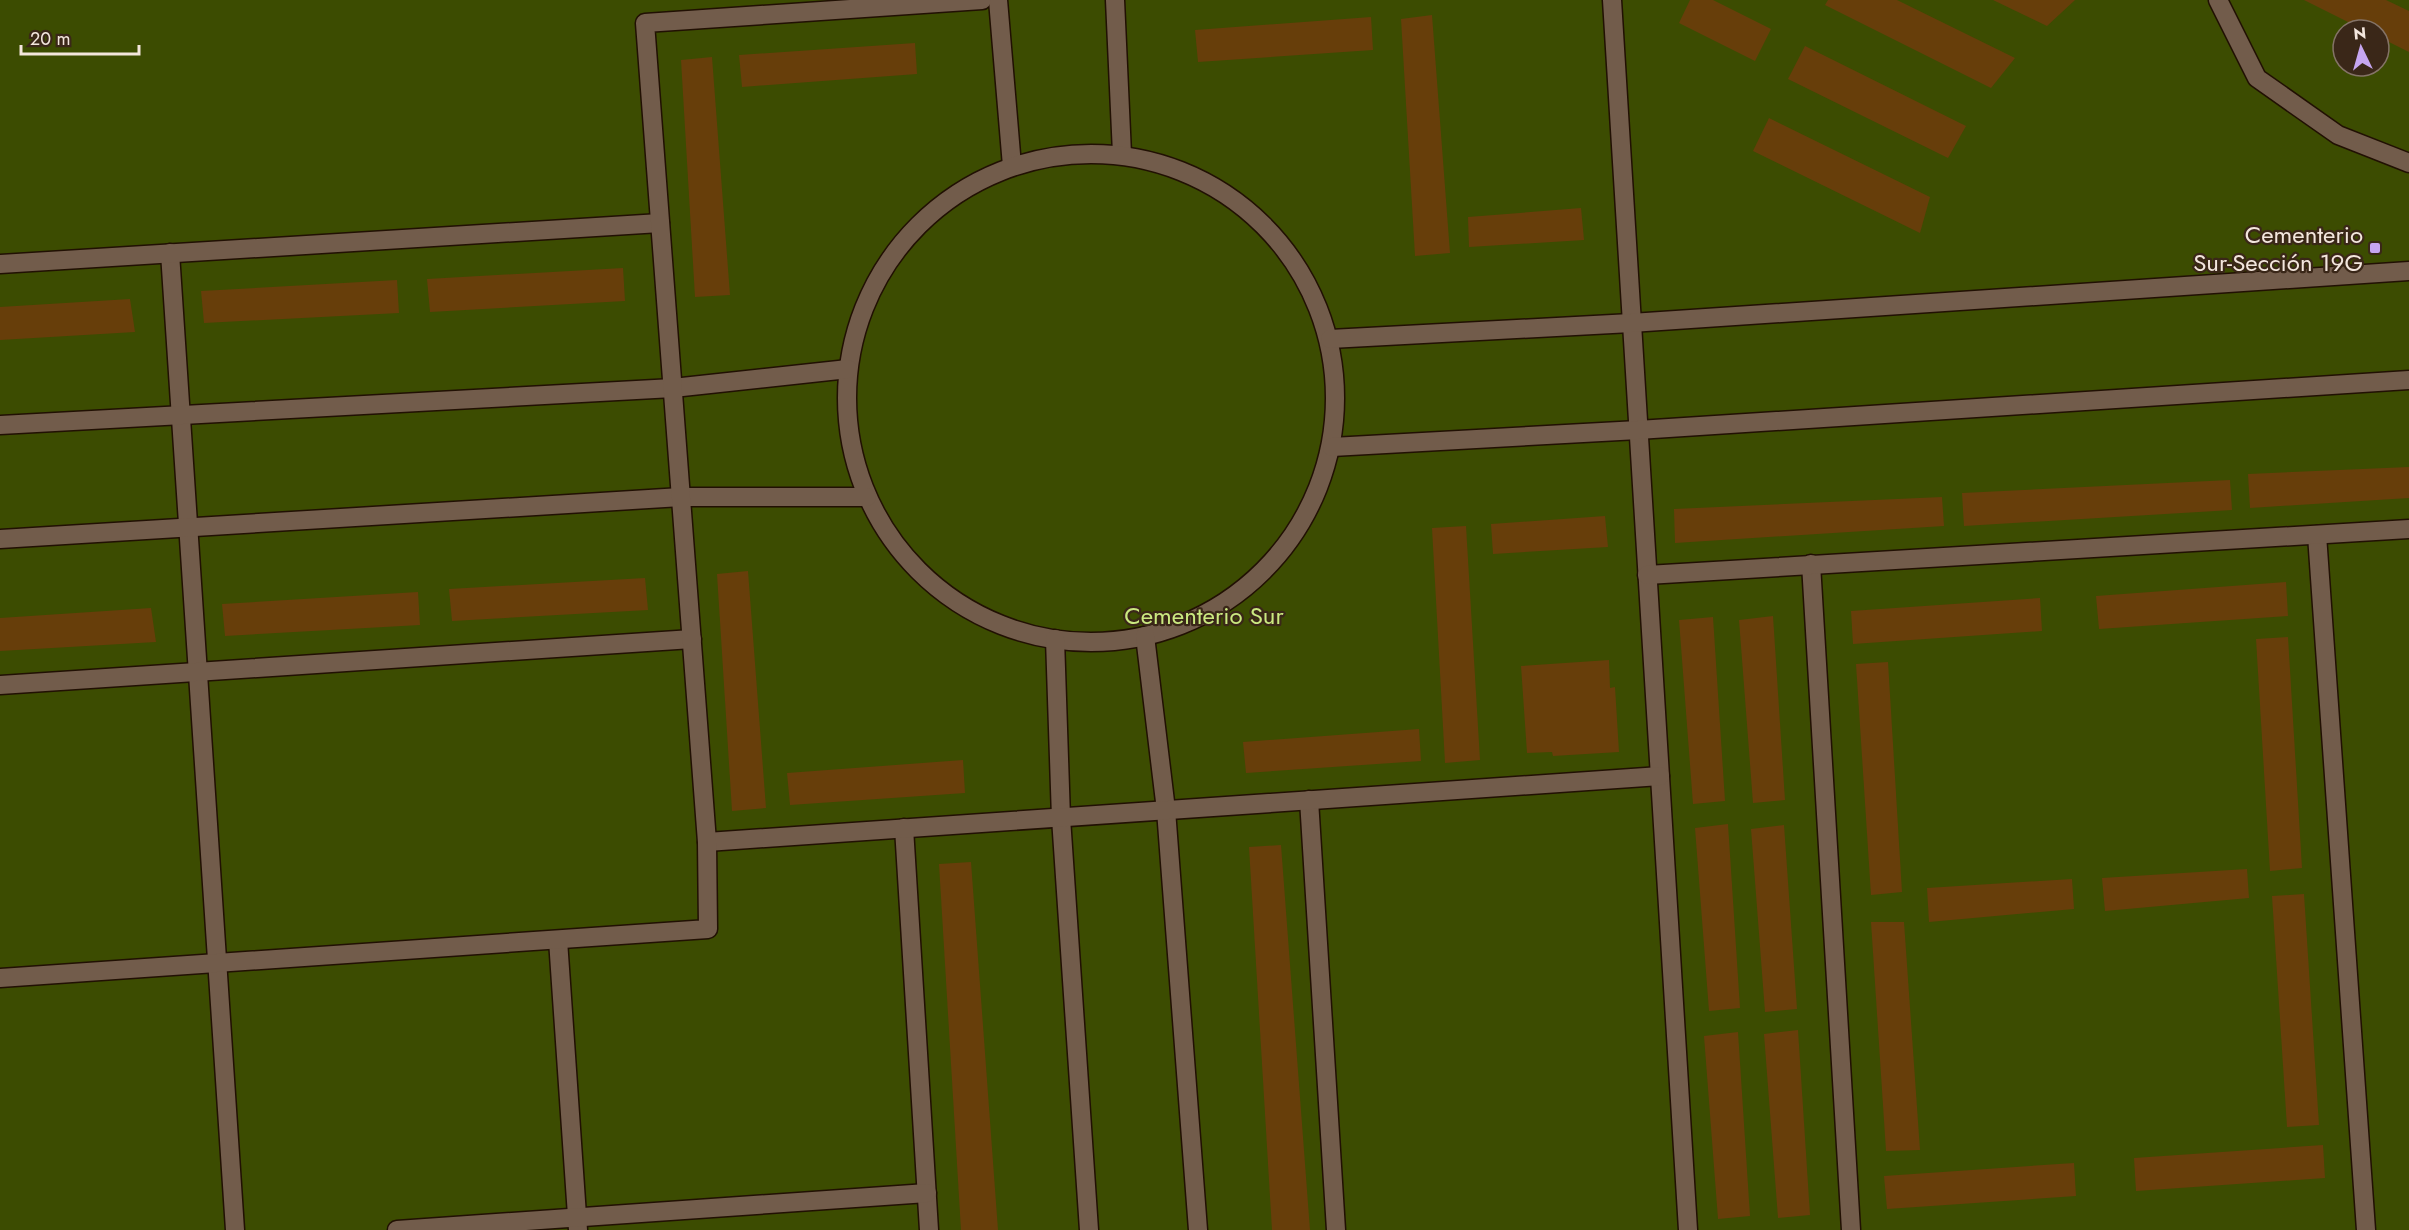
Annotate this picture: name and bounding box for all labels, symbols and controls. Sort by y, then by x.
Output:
scale bar [21,18,140,56]
north arrow [2331,18,2391,78]
text: N [2352,22,2367,46]
text: 20 m [30,26,70,52]
place label: Cementerio Sur-Sección 19G [2193,217,2363,280]
marker: Cementerio Sur-Sección 19G [2368,241,2382,255]
park label: Cementerio Sur [1124,598,1284,633]

